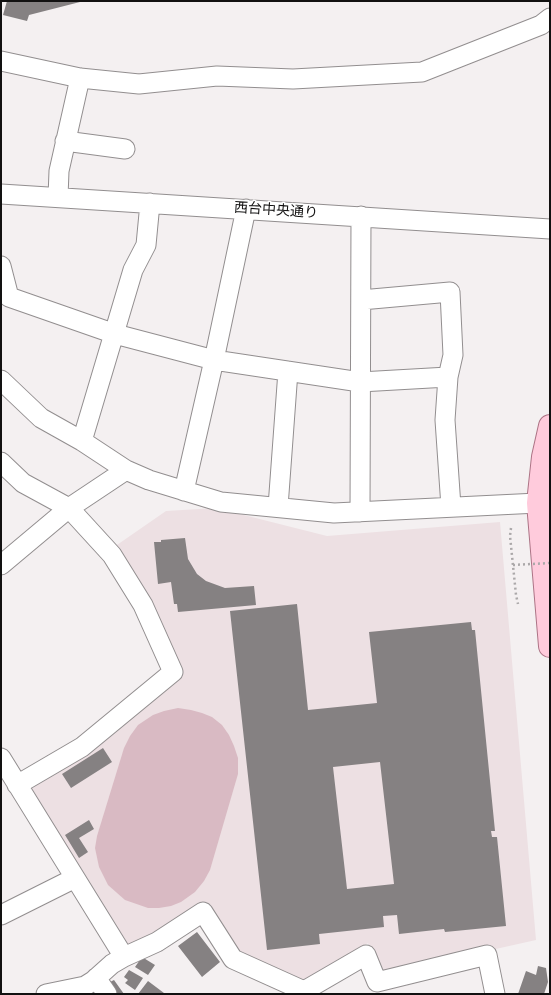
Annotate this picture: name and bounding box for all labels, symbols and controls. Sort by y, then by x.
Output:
street label: 西台中央通り [234,200,318,222]

